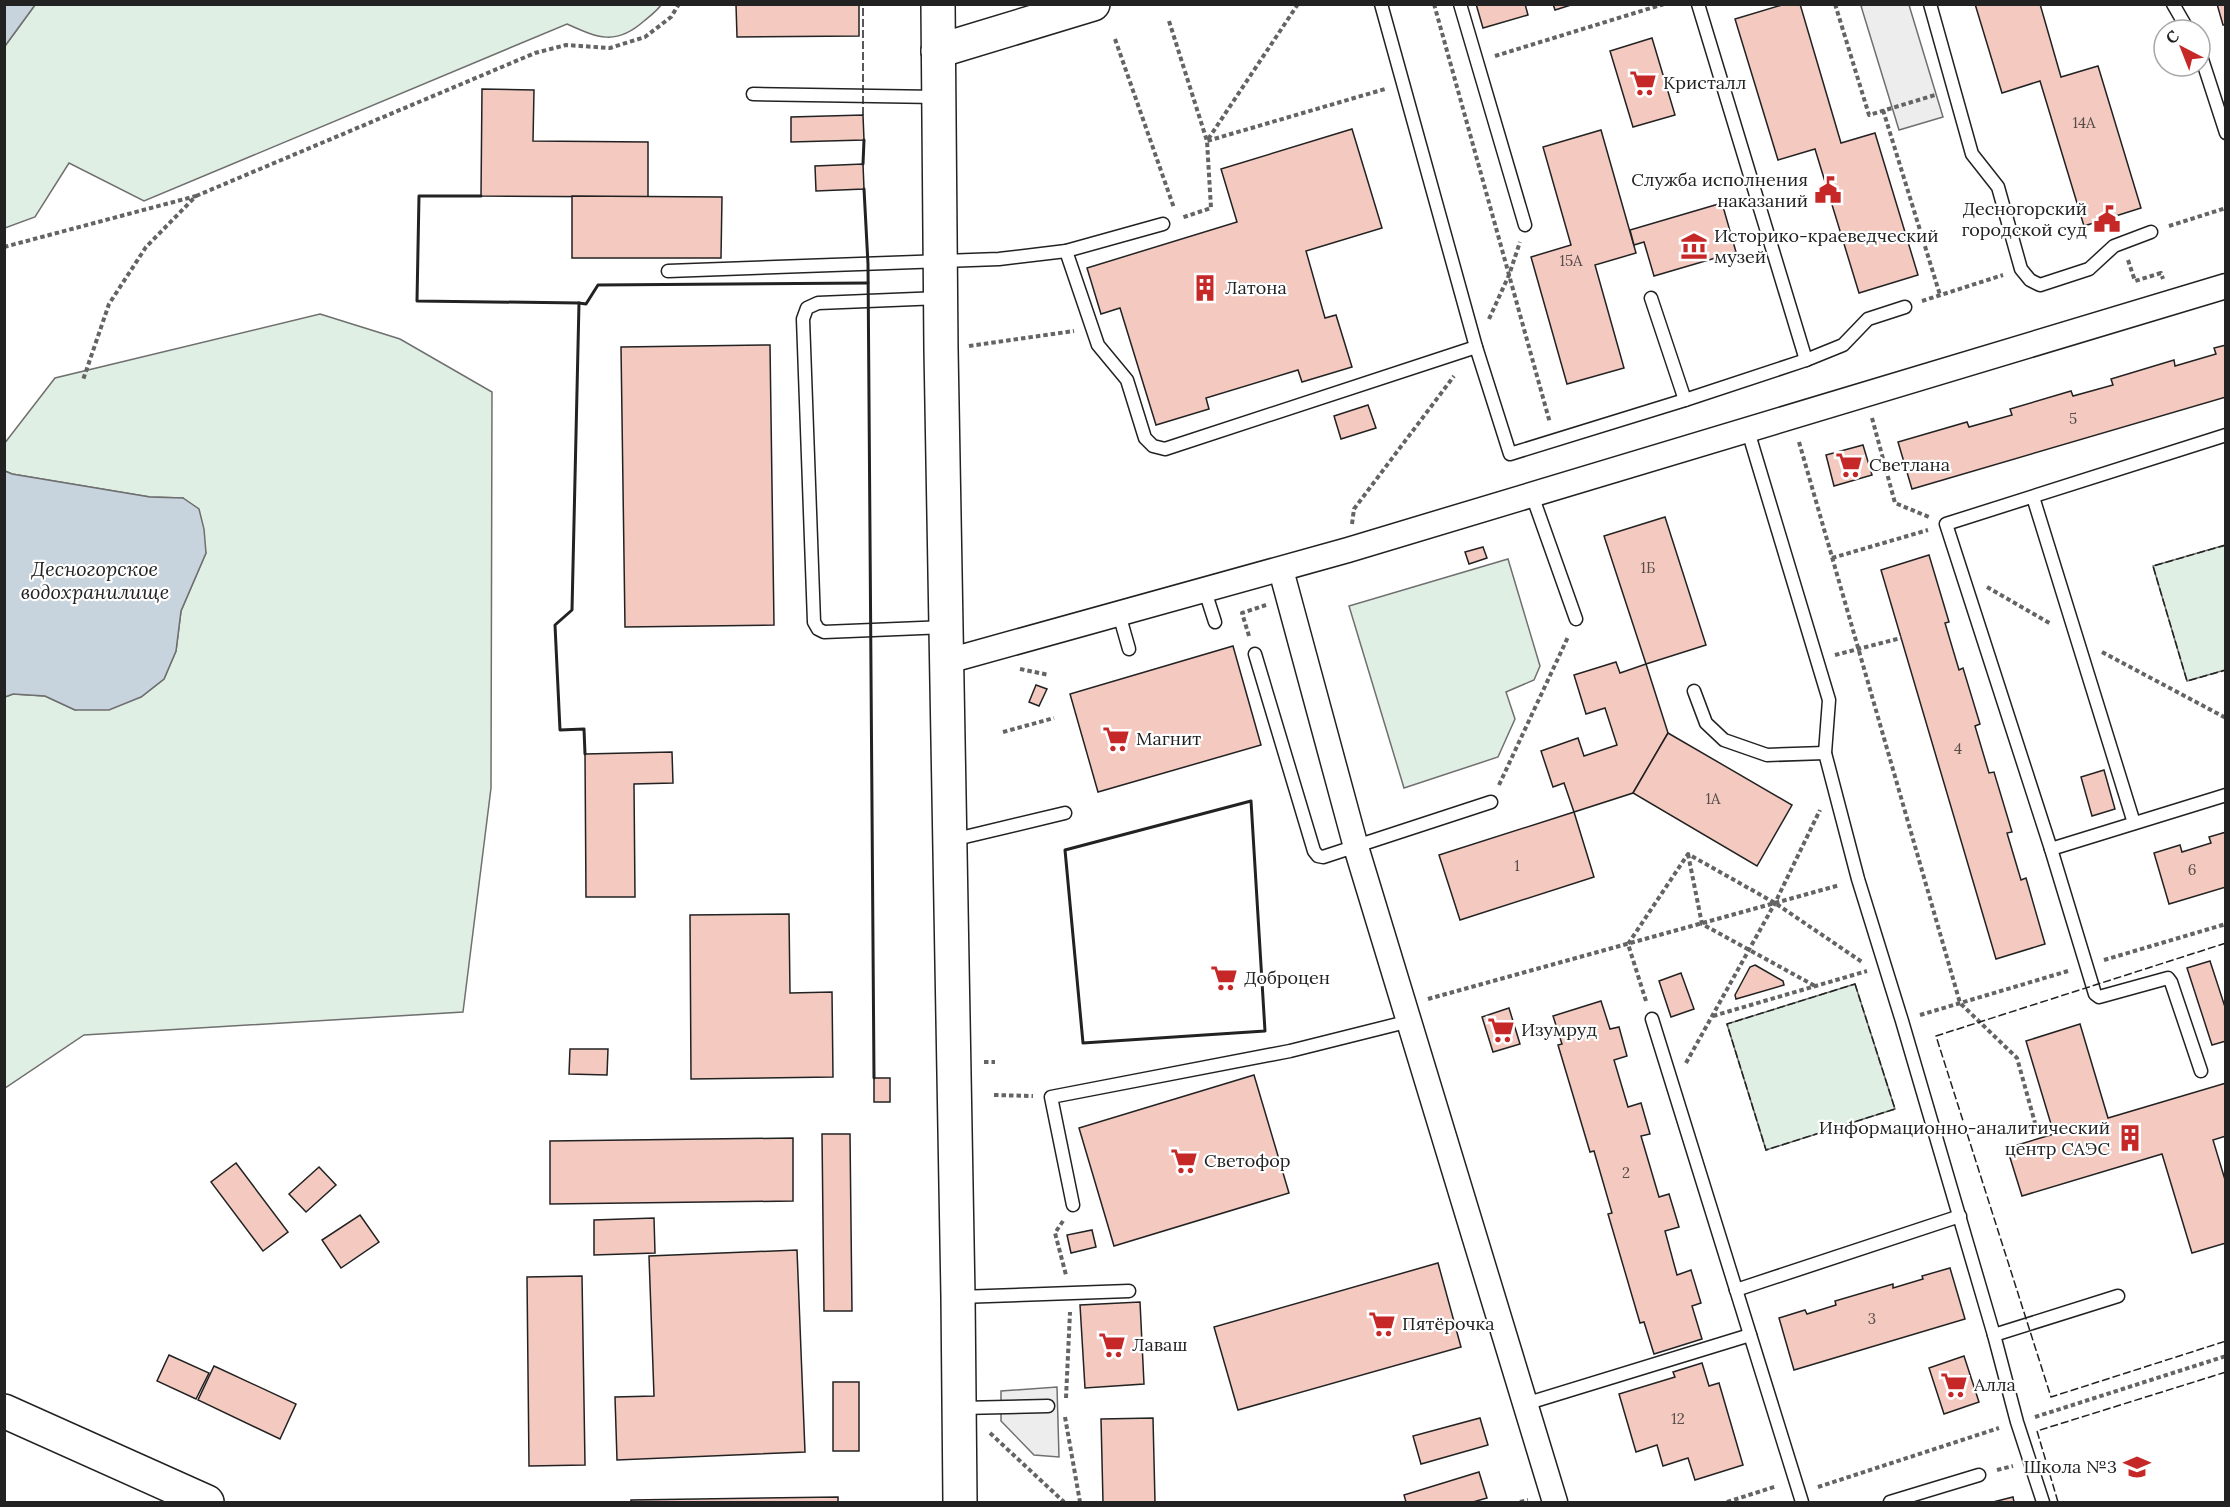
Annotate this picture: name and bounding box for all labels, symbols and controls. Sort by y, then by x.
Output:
north arrow [2152,18,2212,78]
text: С [2161,26,2183,48]
supermarket icon: Кристалл [1628,68,1658,98]
place label: Кристалл [1663,71,1746,94]
house number: 14А [2073,113,2096,132]
place label: Служба исполнения наказаний [1631,168,1808,212]
public building icon: Служба исполнения наказаний [1813,175,1843,205]
place label: Десногорский городской суд [1961,197,2087,241]
public building icon: Десногорский городской суд [2092,204,2122,234]
place label: Историко-краеведческий музей [1714,224,1939,268]
museum icon: Историко-краеведческий музей [1679,231,1709,261]
house number: 15А [1559,251,1583,270]
building icon: Латона [1190,273,1220,303]
place label: Латона [1225,276,1287,299]
house number: 5 [2069,409,2077,428]
supermarket icon: Светлана [1834,450,1864,480]
place label: Светлана [1869,453,1950,476]
water label: Десногорское водохранилище [21,556,169,604]
house number: 1Б [1641,558,1655,577]
supermarket icon: Магнит [1101,724,1131,754]
place label: Магнит [1136,727,1201,750]
house number: 4 [1954,739,1962,758]
house number: 1А [1705,789,1721,808]
house number: 1 [1514,856,1520,875]
house number: 6 [2188,860,2196,879]
supermarket icon: Доброцен [1209,963,1239,993]
place label: Доброцен [1244,966,1330,989]
supermarket icon: Изумруд [1486,1015,1516,1045]
place label: Изумруд [1521,1018,1597,1041]
place label: Информационно-аналитический центр САЭС [1819,1116,2110,1160]
building icon: Информационно-аналитический центр САЭС [2115,1123,2145,1153]
supermarket icon: Светофор [1169,1146,1199,1176]
place label: Светофор [1204,1149,1290,1172]
house number: 2 [1622,1163,1630,1182]
supermarket icon: Пятёрочка [1367,1309,1397,1339]
house number: 3 [1868,1309,1876,1328]
place label: Пятёрочка [1402,1312,1494,1335]
supermarket icon: Лаваш [1097,1330,1127,1360]
place label: Лаваш [1132,1333,1187,1356]
supermarket icon: Алла [1939,1370,1969,1400]
place label: Алла [1973,1373,2016,1396]
house number: 12 [1671,1409,1685,1428]
school or university icon: Школа №3 [2122,1452,2152,1482]
place label: Школа №3 [2023,1455,2117,1478]

